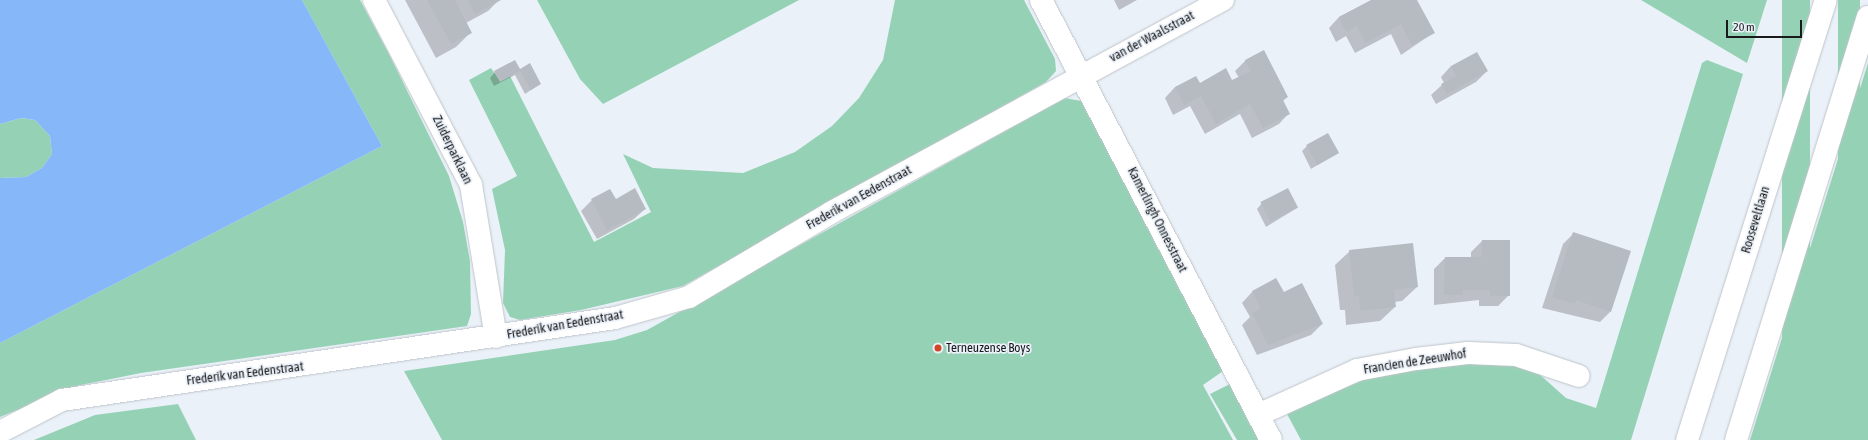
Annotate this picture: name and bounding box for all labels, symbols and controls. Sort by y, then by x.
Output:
street label: van der Waalsstraat [1107,8,1197,66]
scale bar [1728,12,1804,38]
text: 20 m [1733,20,1755,34]
street label: Zuiderparklaan [429,113,475,187]
street label: Frederik van Eedenstraat [804,163,914,233]
street label: Kamerlingh Onnesstraat [1124,165,1190,275]
street label: Rooseveltlaan [1738,185,1774,255]
street label: Frederik van Eedenstraat [506,307,624,343]
place label: Terneuzense Boys [946,340,1030,356]
marker: Terneuzense Boys [933,343,943,353]
street label: Francien de Zeeuwhof [1362,346,1468,378]
street label: Frederik van Eedenstraat [186,359,304,389]

